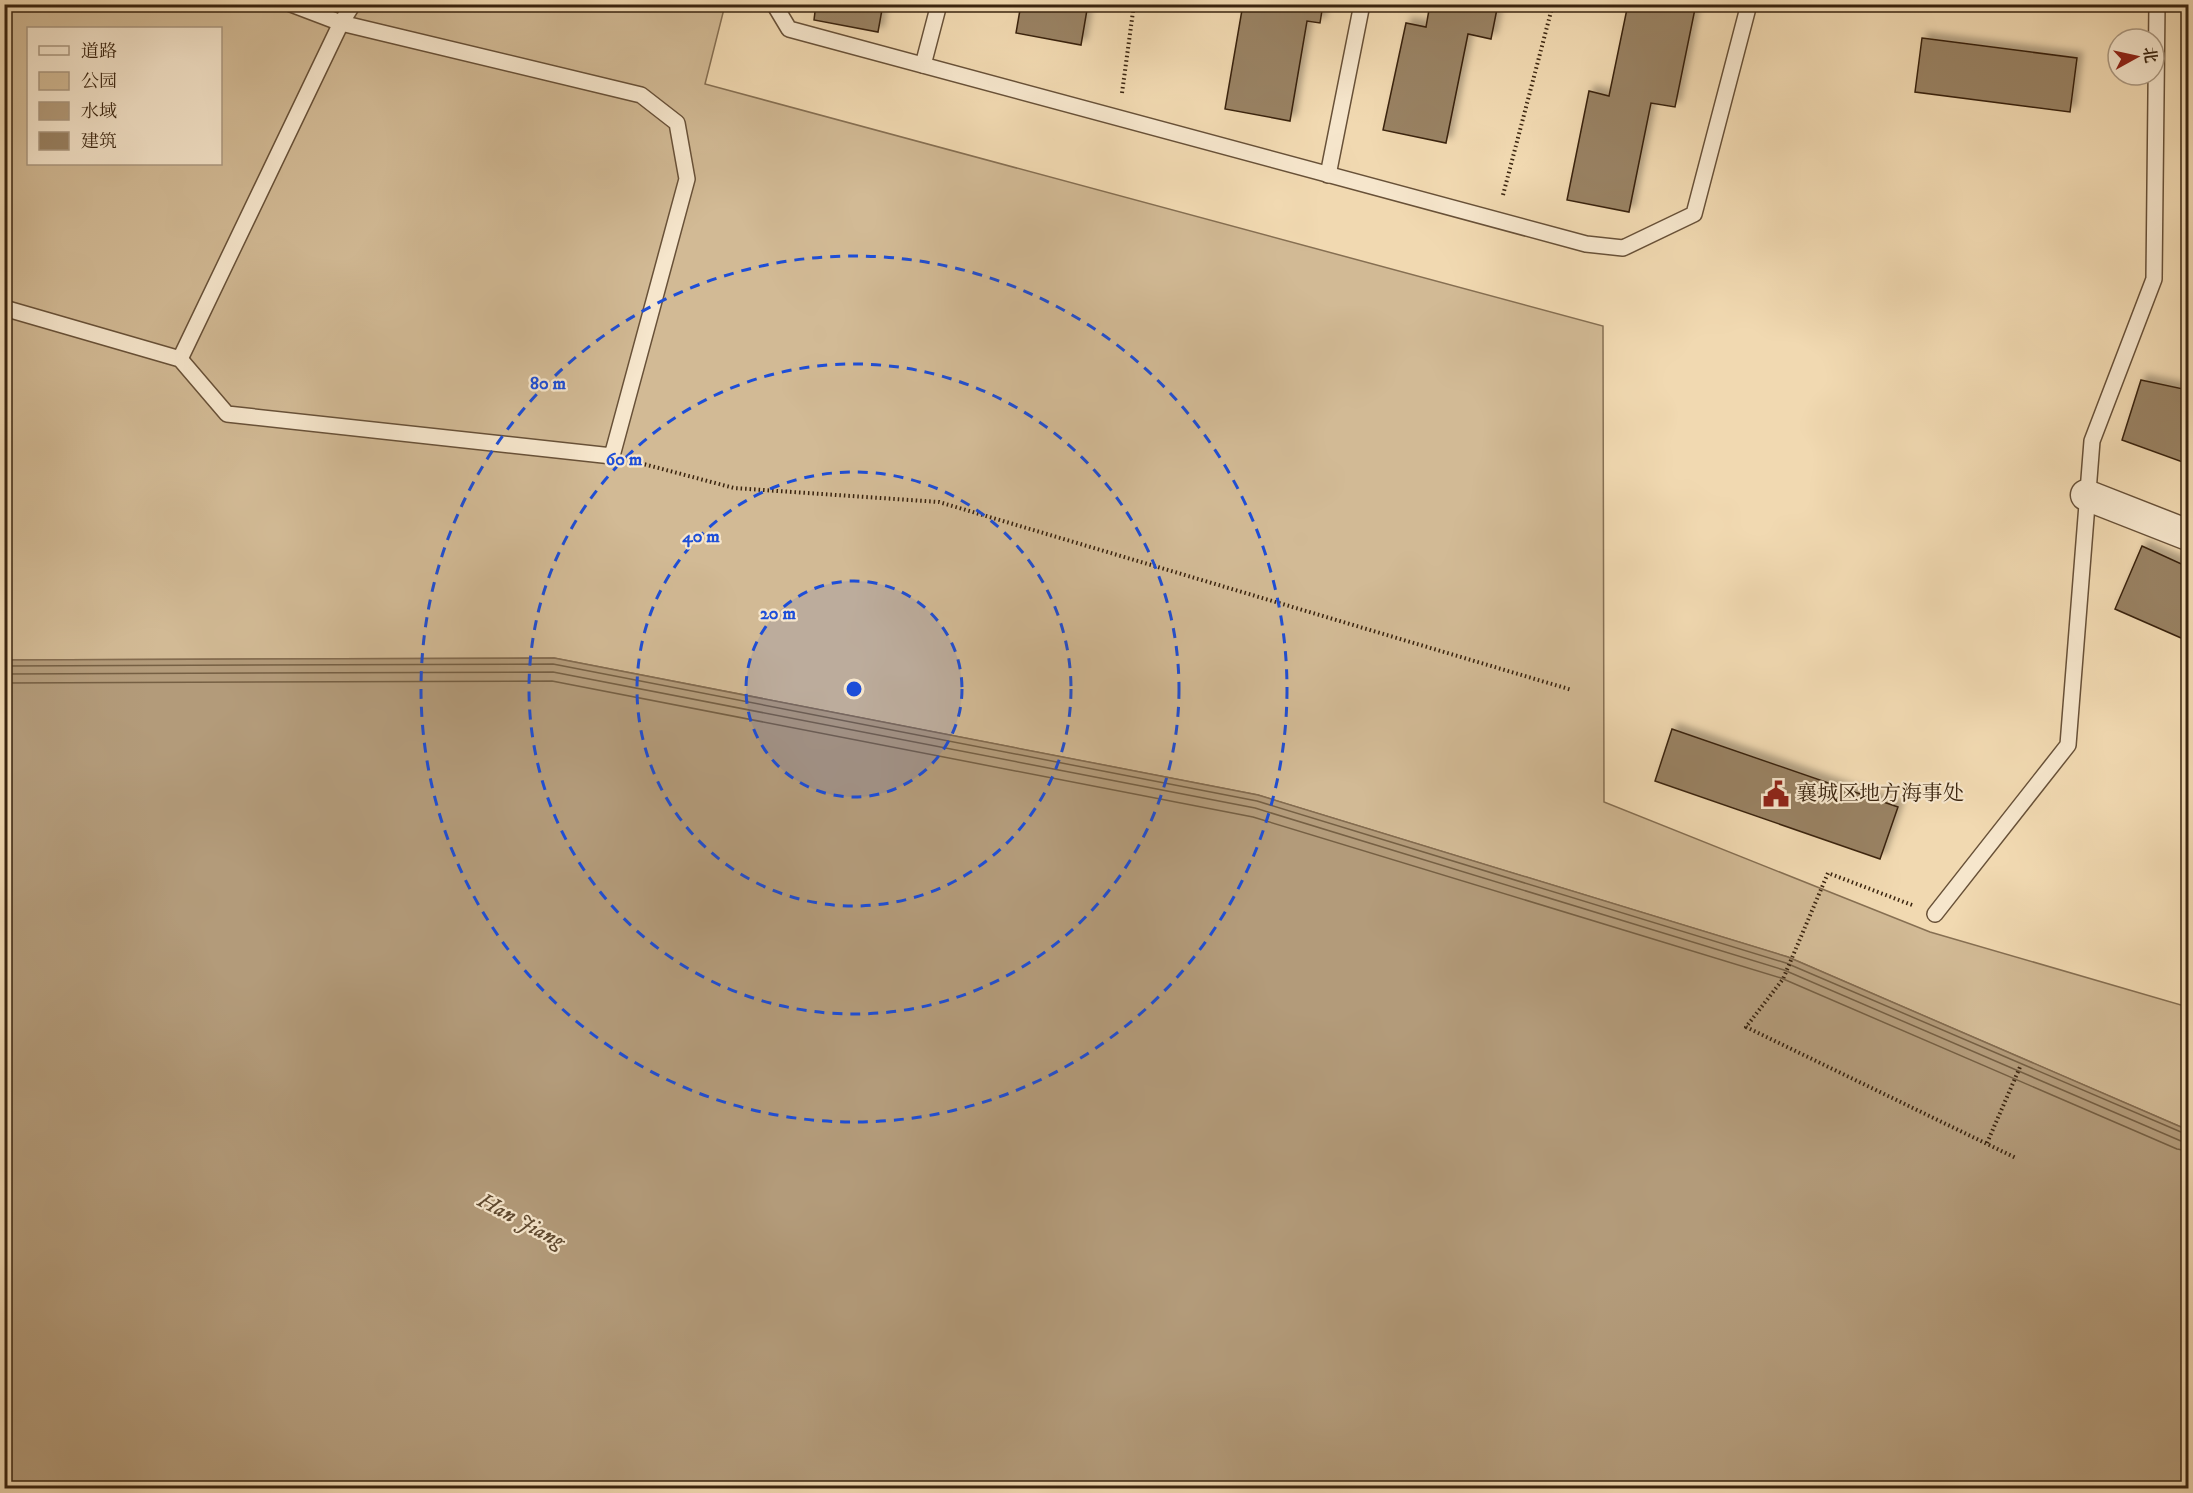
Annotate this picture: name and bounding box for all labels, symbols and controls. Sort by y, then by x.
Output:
legend [27,27,222,165]
north arrow [2106,27,2166,87]
text: 道路 [81,41,117,63]
text: 北 [2139,46,2161,64]
text: 公园 [81,71,117,93]
text: 水域 [81,101,117,123]
text: 建筑 [81,131,117,153]
text: 80 m [530,373,567,395]
text: 60 m [606,449,643,471]
text: 40 m [681,526,720,548]
text: 20 m [760,603,796,625]
centre of rings [844,679,864,699]
public building icon: 襄城区地方海事处 [1761,779,1791,809]
place label: 襄城区地方海事处 [1796,781,1964,807]
water label: Han Jiang [472,1186,571,1256]

